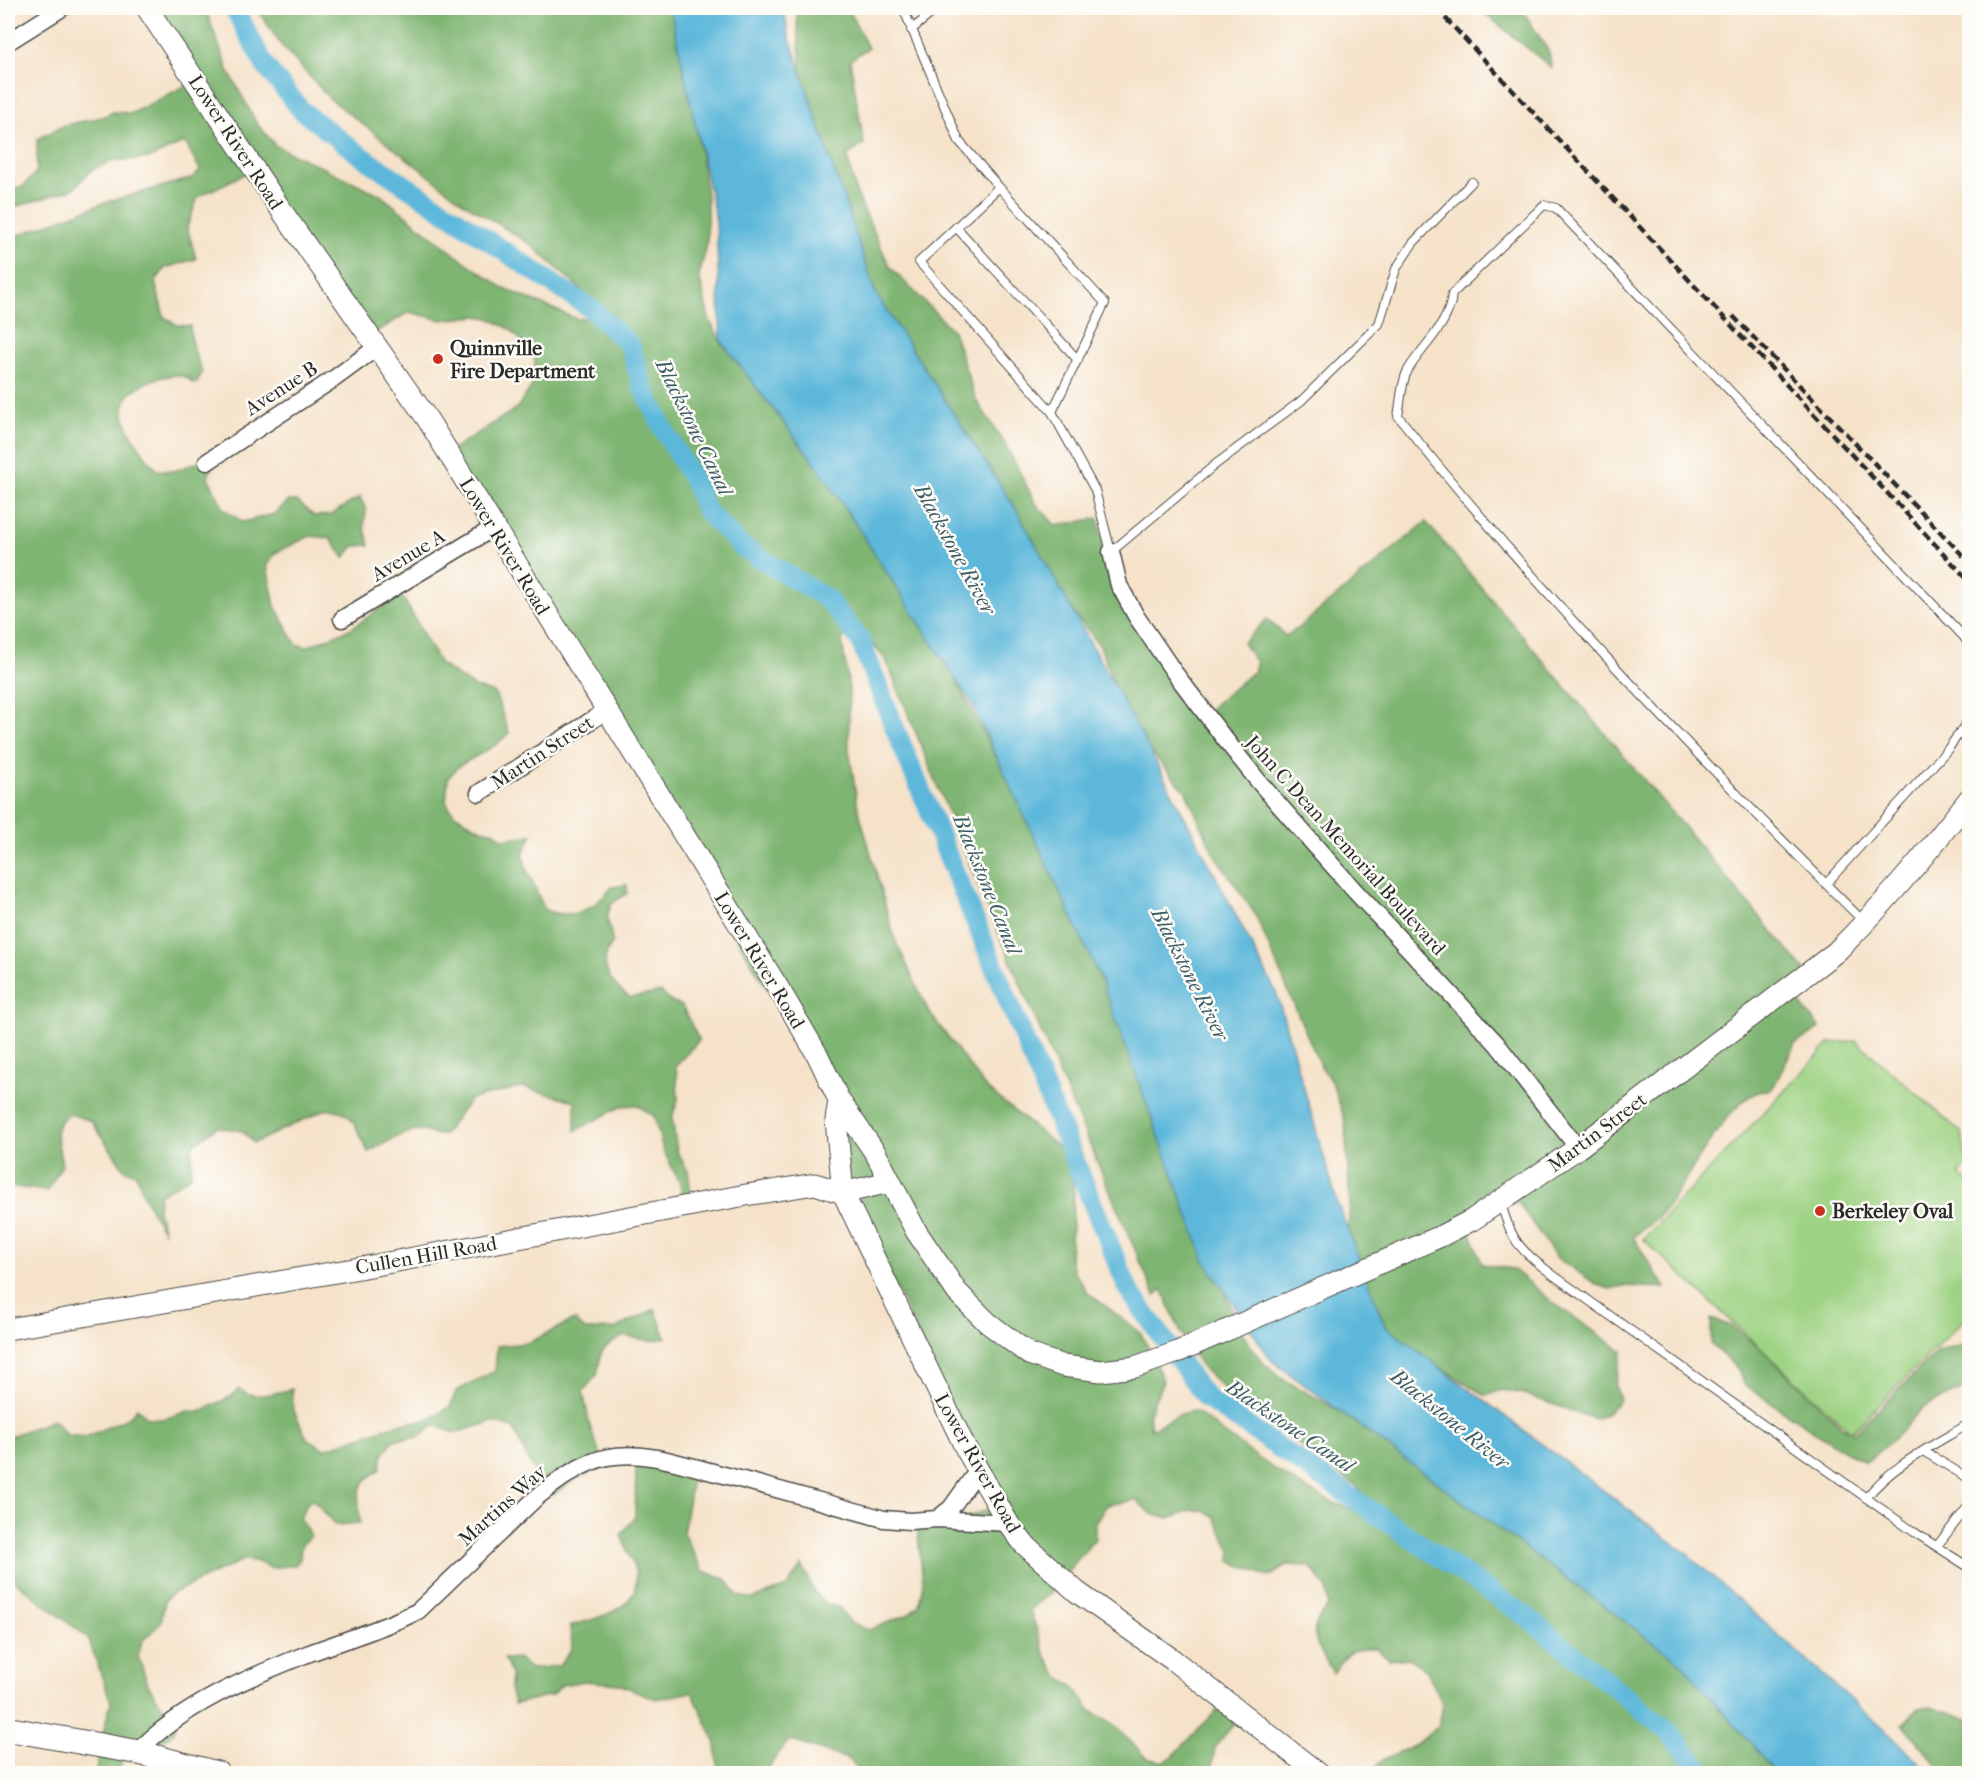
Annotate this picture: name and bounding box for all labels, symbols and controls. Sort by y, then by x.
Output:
street label: Lower River Road [183,71,288,215]
place label: Quinnville Fire Department [449,337,596,383]
marker: Quinnville Fire Department [431,352,445,366]
water label: Blackstone Canal [650,354,739,502]
street label: Avenue B [240,356,322,421]
street label: Lower River Road [455,473,555,620]
water label: Blackstone River [909,479,1002,620]
street label: Avenue A [366,524,450,587]
street label: Martin Street [487,711,598,794]
street label: John C Dean Memorial Boulevard [1239,729,1451,961]
water label: Blackstone Canal [948,810,1027,960]
street label: Lower River Road [710,887,810,1034]
water label: Blackstone River [1146,903,1235,1046]
street label: Martin Street [1543,1088,1651,1177]
place label: Berkeley Oval [1832,1200,1954,1223]
marker: Berkeley Oval [1813,1204,1827,1218]
street label: Cullen Hill Road [354,1232,500,1279]
water label: Blackstone River [1385,1363,1515,1475]
water label: Blackstone Canal [1221,1374,1361,1479]
street label: Lower River Road [930,1389,1026,1538]
street label: Martins Way [454,1459,552,1551]

